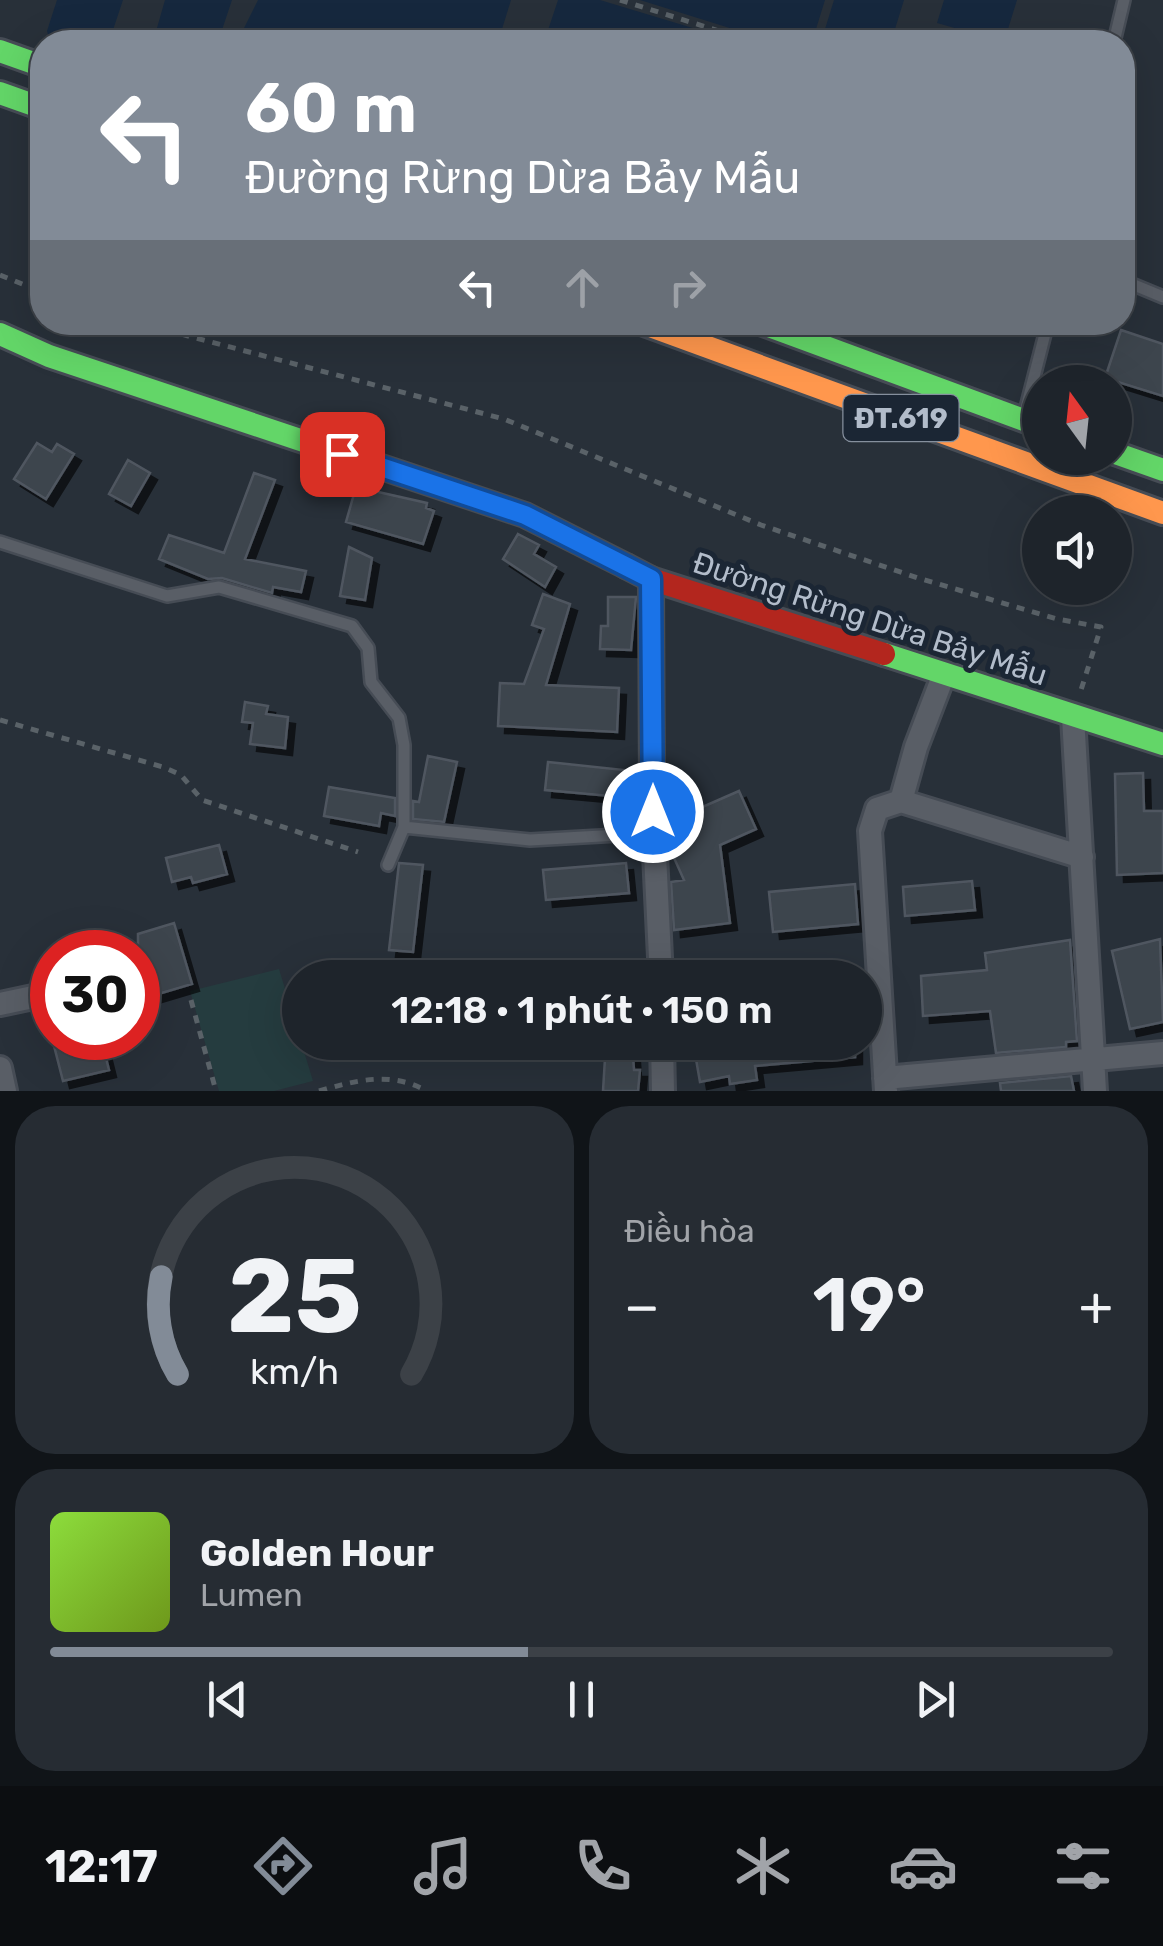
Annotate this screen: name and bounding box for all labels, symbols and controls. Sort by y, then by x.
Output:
text: 60 m [245,67,417,150]
icon: left [80,70,210,200]
text: Đường Rừng Dừa Bảy Mẫu [245,151,800,204]
icon: left [450,260,505,315]
icon: ahead [555,260,610,315]
icon: right [660,260,715,315]
north arrow [1022,365,1132,475]
map controls [1022,365,1132,605]
road number: ĐT.619 [844,395,958,441]
pin [300,412,385,497]
icon: arrive [315,427,370,482]
button: sound [1022,495,1132,605]
street label: Đường Rừng Dừa Bảy Mẫu [688,544,1052,693]
position arrow [601,760,705,864]
speed limit sign: 30 [30,930,160,1060]
text: 12:18 · 1 phút · 150 m [391,987,773,1033]
text: Điều hòa [624,1212,755,1250]
text: 25 [227,1235,362,1358]
text: 19° [813,1261,926,1350]
text: − [624,1274,660,1339]
text: + [1079,1274,1113,1339]
text: km/h [250,1351,339,1393]
text: Golden Hour [200,1530,434,1576]
text: Lumen [200,1576,303,1614]
icon: previous [200,1672,255,1727]
icon: pause [554,1672,609,1727]
icon: next [908,1672,963,1727]
icon: directions [248,1831,318,1901]
icon: music [408,1831,478,1901]
icon: phone [568,1831,638,1901]
icon: climate [728,1831,798,1901]
icon: car [888,1831,958,1901]
icon: filters [1048,1831,1118,1901]
text: 12:17 [45,1840,158,1893]

